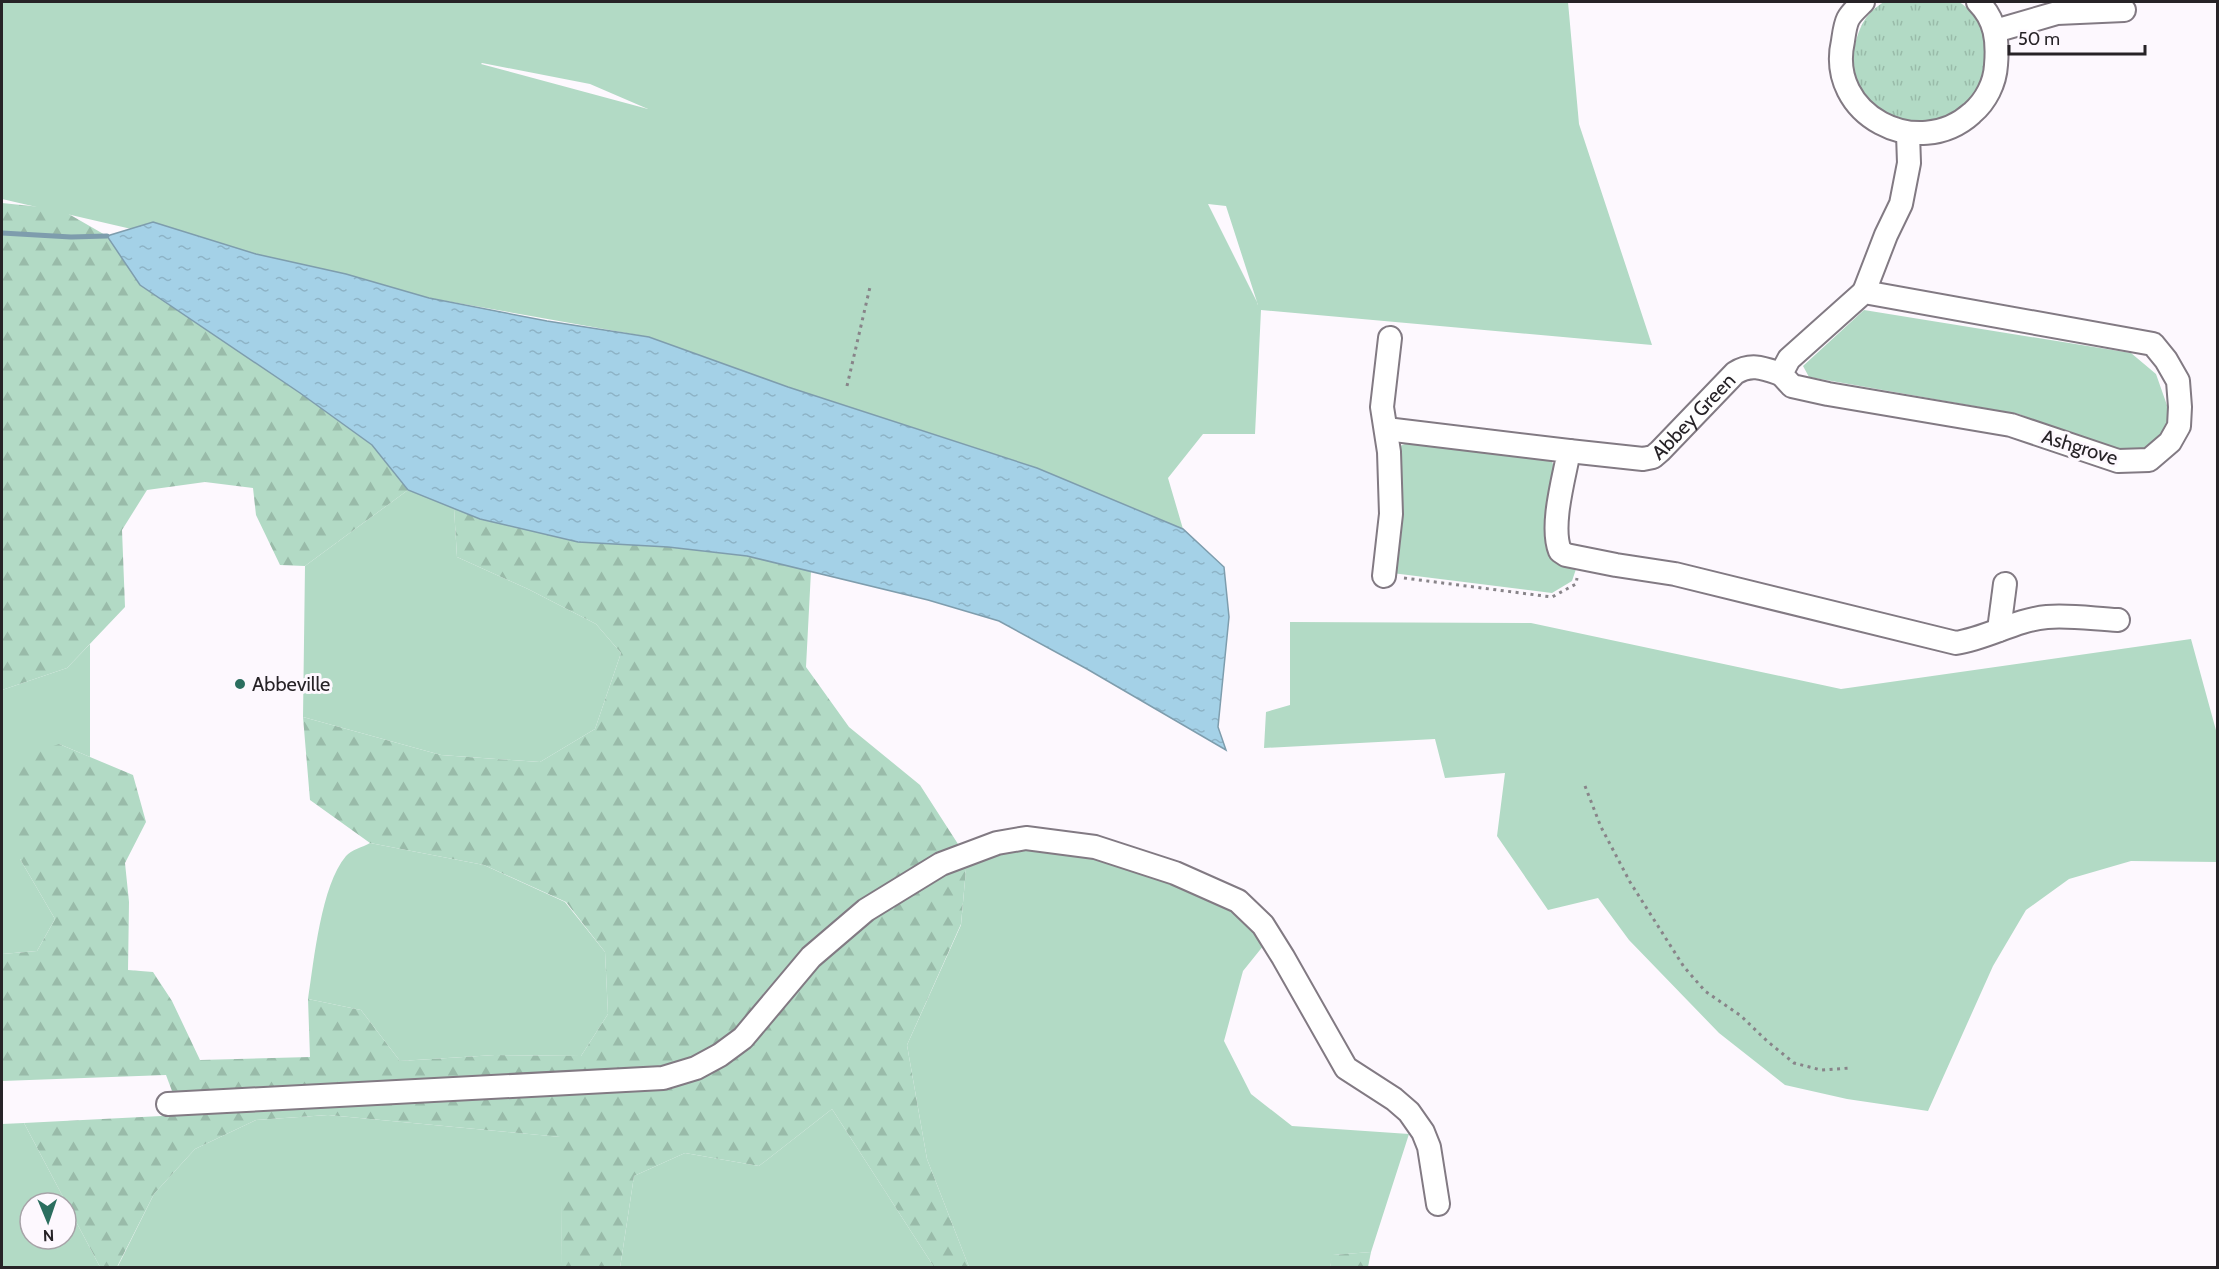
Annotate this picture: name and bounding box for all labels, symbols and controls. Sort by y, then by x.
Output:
scale bar [2009,18,2146,56]
text: 50 m [2018,28,2060,50]
street label: Abbey Green [1647,368,1740,465]
street label: Ashgrove [2039,424,2121,470]
place label: Abbeville [252,672,330,696]
marker: Abbeville [233,677,247,691]
north arrow [18,1191,78,1251]
text: N [43,1226,54,1245]

